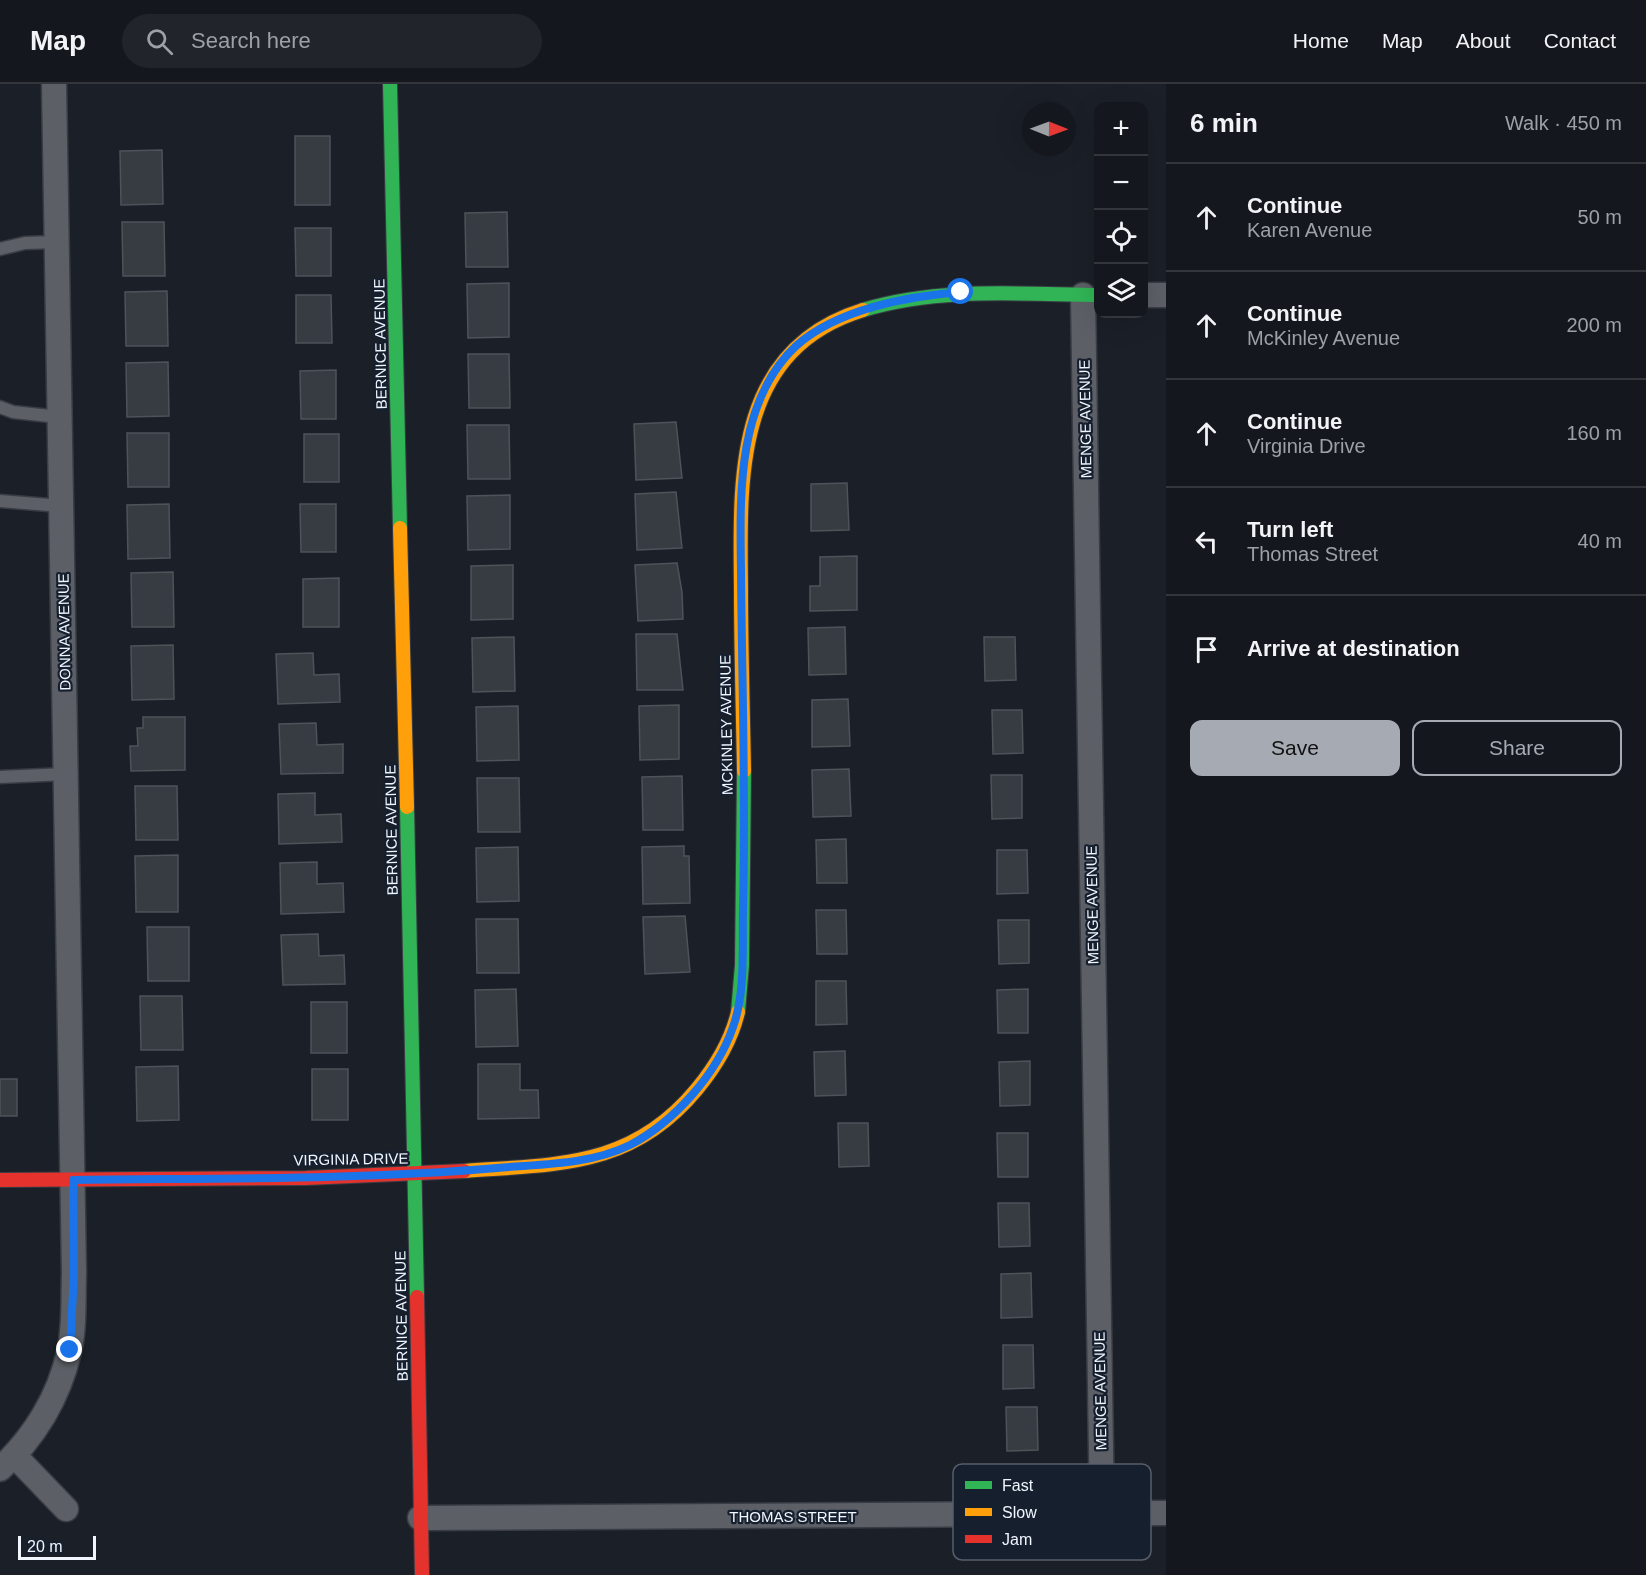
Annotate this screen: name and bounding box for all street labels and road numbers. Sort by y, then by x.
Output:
street label: BERNICE AVENUE [370,279,390,409]
street label: MENGE AVENUE [1075,359,1095,479]
street label: DONNA AVENUE [54,573,74,691]
street label: MCKINLEY AVENUE [716,655,736,795]
street label: BERNICE AVENUE [381,765,401,895]
street label: MENGE AVENUE [1082,845,1102,965]
street label: VIRGINIA DRIVE [293,1149,409,1169]
street label: BERNICE AVENUE [391,1251,411,1381]
street label: MENGE AVENUE [1090,1331,1110,1451]
street label: THOMAS STREET [729,1508,857,1525]

